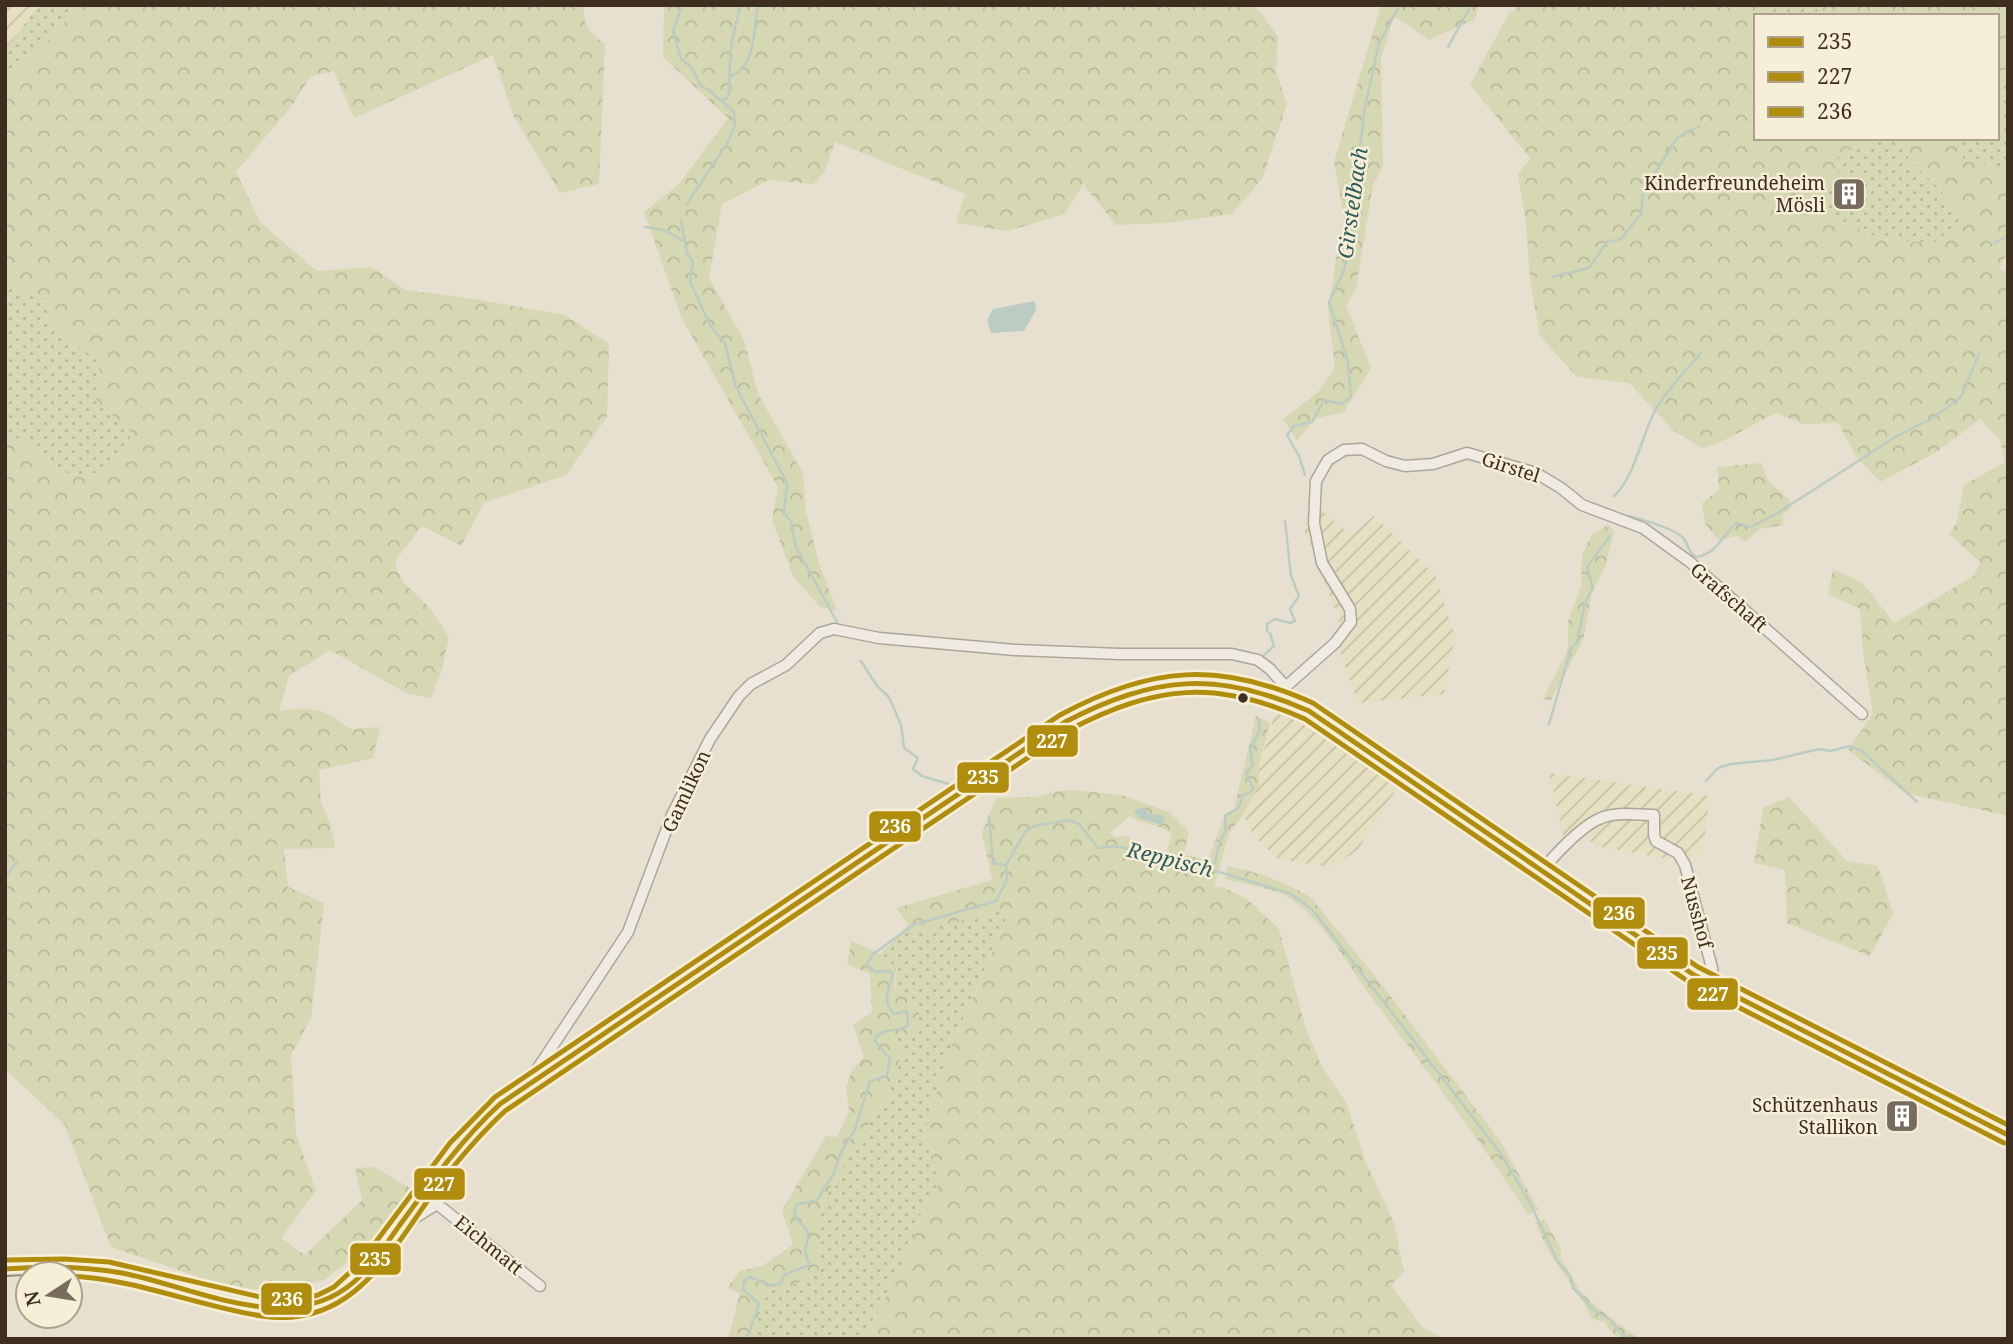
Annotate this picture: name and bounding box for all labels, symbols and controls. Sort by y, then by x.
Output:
legend [1754,14,1999,140]
text: 235 [1817,27,1852,55]
text: 227 [1817,62,1852,90]
text: 236 [1817,97,1852,125]
water label: Girstelbach [1330,145,1374,260]
place label: Kinderfreundeheim Mösli [1644,170,1825,218]
building icon: Kinderfreundeheim Mösli [1830,175,1868,213]
street label: Girstel [1478,445,1544,489]
street label: Grafschaft [1685,556,1773,638]
unlabelled marker [1236,691,1250,705]
line badge: 227 [1026,724,1079,758]
text: 227 [1036,728,1068,754]
street label: Gamlikon [656,746,716,836]
line badge: 235 [956,761,1010,794]
text: 235 [967,764,999,790]
line badge: 236 [868,810,922,843]
text: 236 [879,813,911,839]
water label: Reppisch [1123,835,1216,883]
street label: Nusshof [1675,873,1720,953]
line badge: 236 [1592,896,1646,930]
text: 236 [1603,900,1635,926]
line badge: 235 [1636,936,1689,970]
text: 235 [1646,940,1678,966]
line badge: 227 [1686,977,1739,1011]
text: 227 [1697,981,1729,1007]
place label: Schützenhaus Stallikon [1752,1092,1878,1140]
building icon: Schützenhaus Stallikon [1883,1097,1921,1135]
line badge: 227 [413,1167,466,1201]
text: 227 [423,1171,455,1197]
street label: Eichmatt [449,1209,529,1281]
line badge: 235 [349,1242,402,1276]
text: 235 [359,1246,391,1272]
north arrow [14,1260,84,1330]
line badge: 236 [260,1282,313,1316]
text: 236 [271,1286,303,1312]
text: N [18,1288,47,1309]

